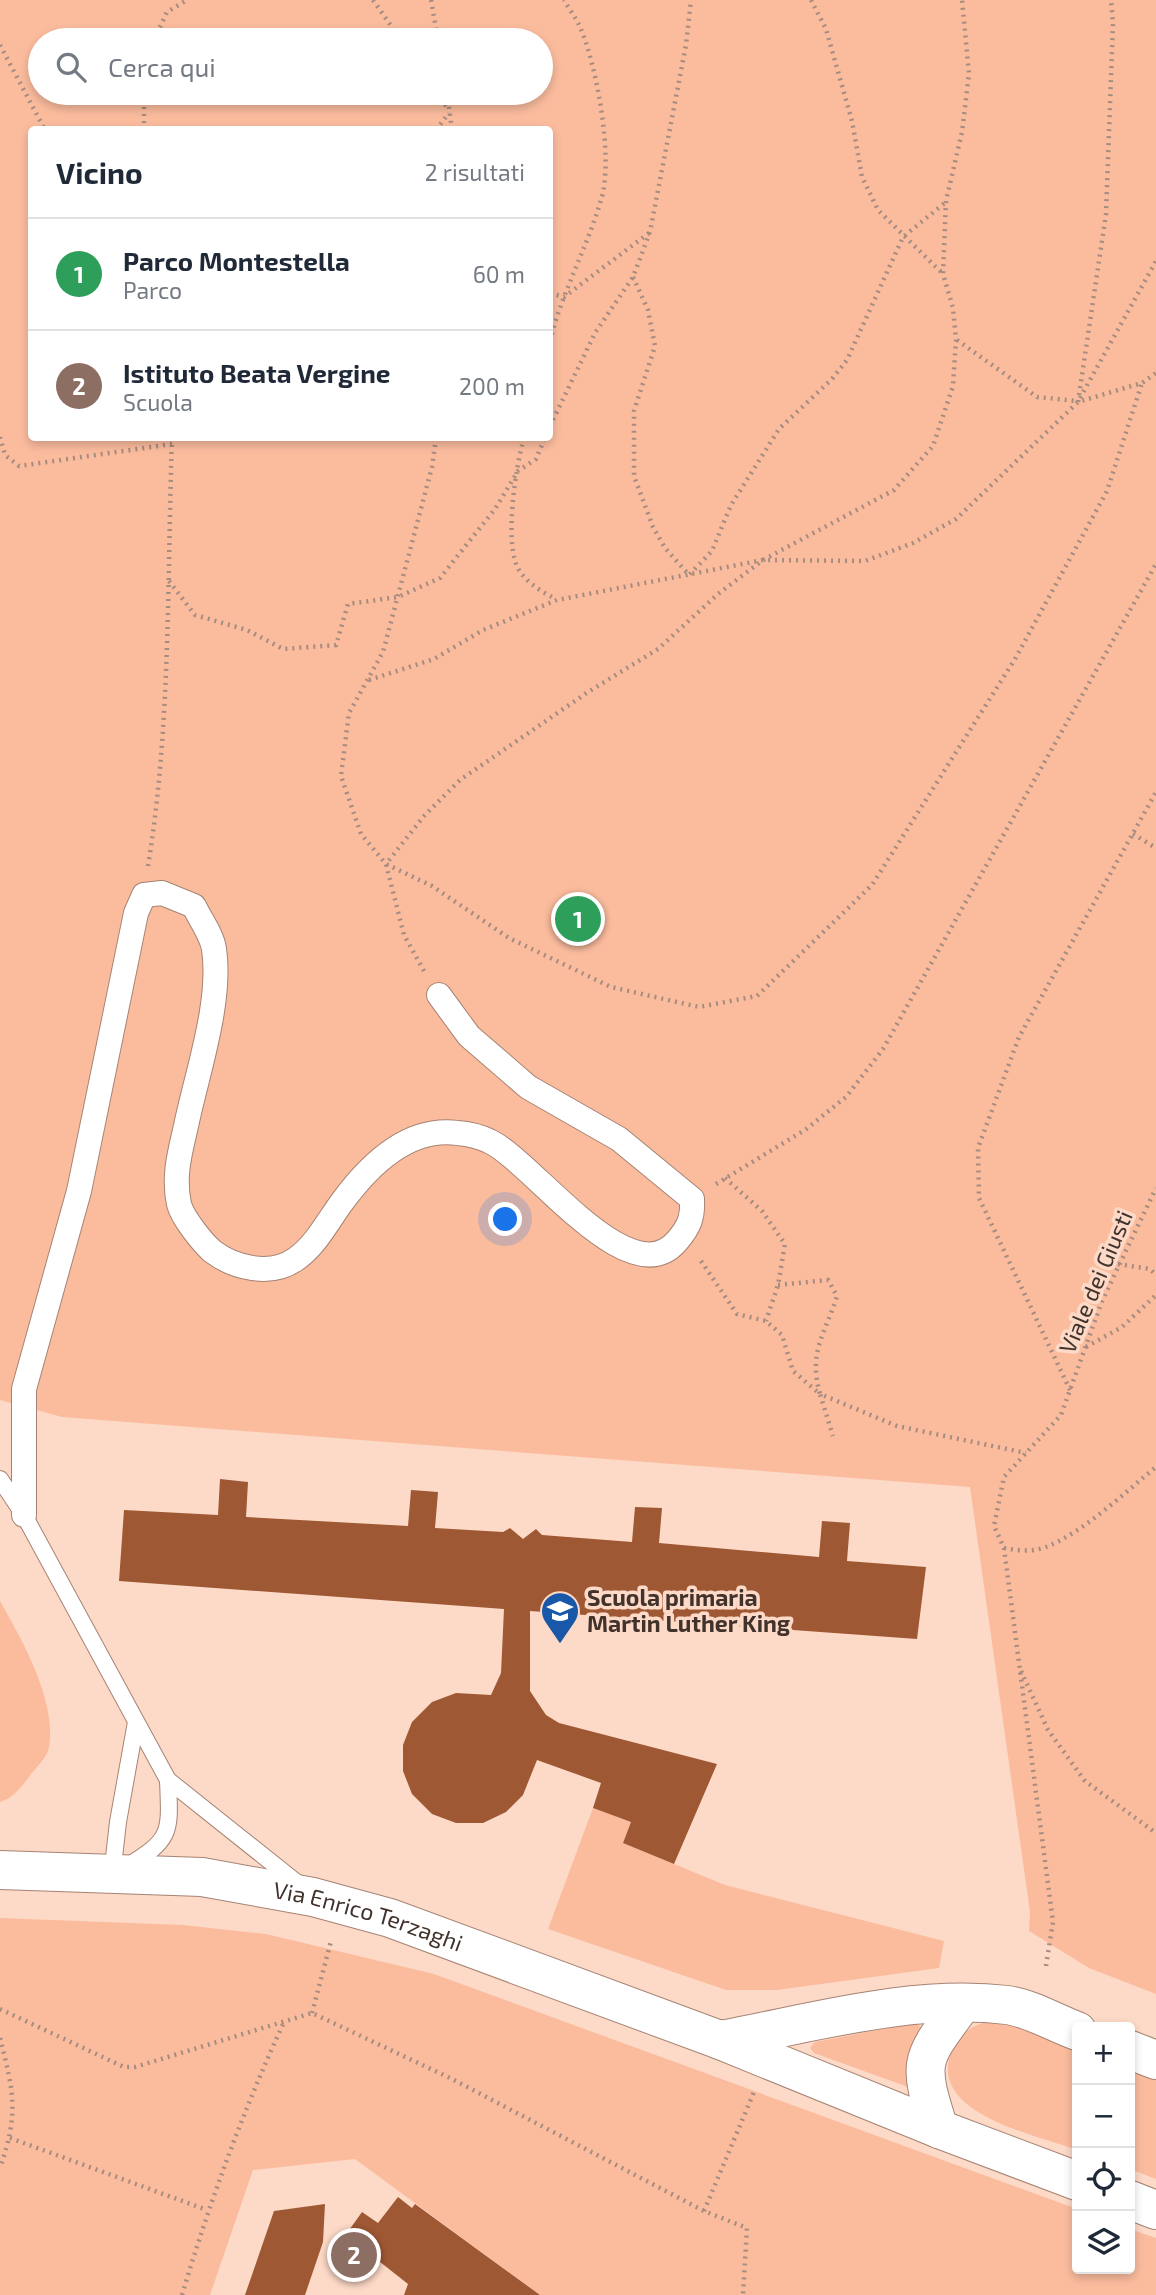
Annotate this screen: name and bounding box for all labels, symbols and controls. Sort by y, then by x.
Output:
search box [28,28,553,105]
icon: search [52,48,90,86]
text: Cerca qui [108,51,216,82]
text: Vicino [56,154,143,190]
text: 2 risultati [425,158,525,186]
text: Parco Montestella [123,245,350,276]
text: 1 [74,260,84,288]
text: 60 m [473,260,525,288]
text: Parco [123,276,182,304]
text: Istituto Beata Vergine [123,357,391,388]
text: 2 [72,372,86,400]
text: 200 m [459,372,525,400]
text: Scuola [123,388,193,416]
pin: 1 [555,893,601,945]
your location [488,1202,522,1236]
street label: Viale dei Giusti [1052,1206,1138,1357]
place label: Scuola primaria Martin Luther King [587,1583,791,1637]
school or university icon: Scuola primaria Martin Luther King [539,1590,581,1645]
street label: Via Enrico Terzaghi [271,1875,467,1957]
map controls [1072,2022,1135,2274]
button: + [1072,2022,1135,2085]
button: − [1072,2085,1135,2148]
button: locate [1072,2148,1135,2211]
button: layers [1072,2211,1135,2274]
pin: 2 [331,2229,377,2281]

